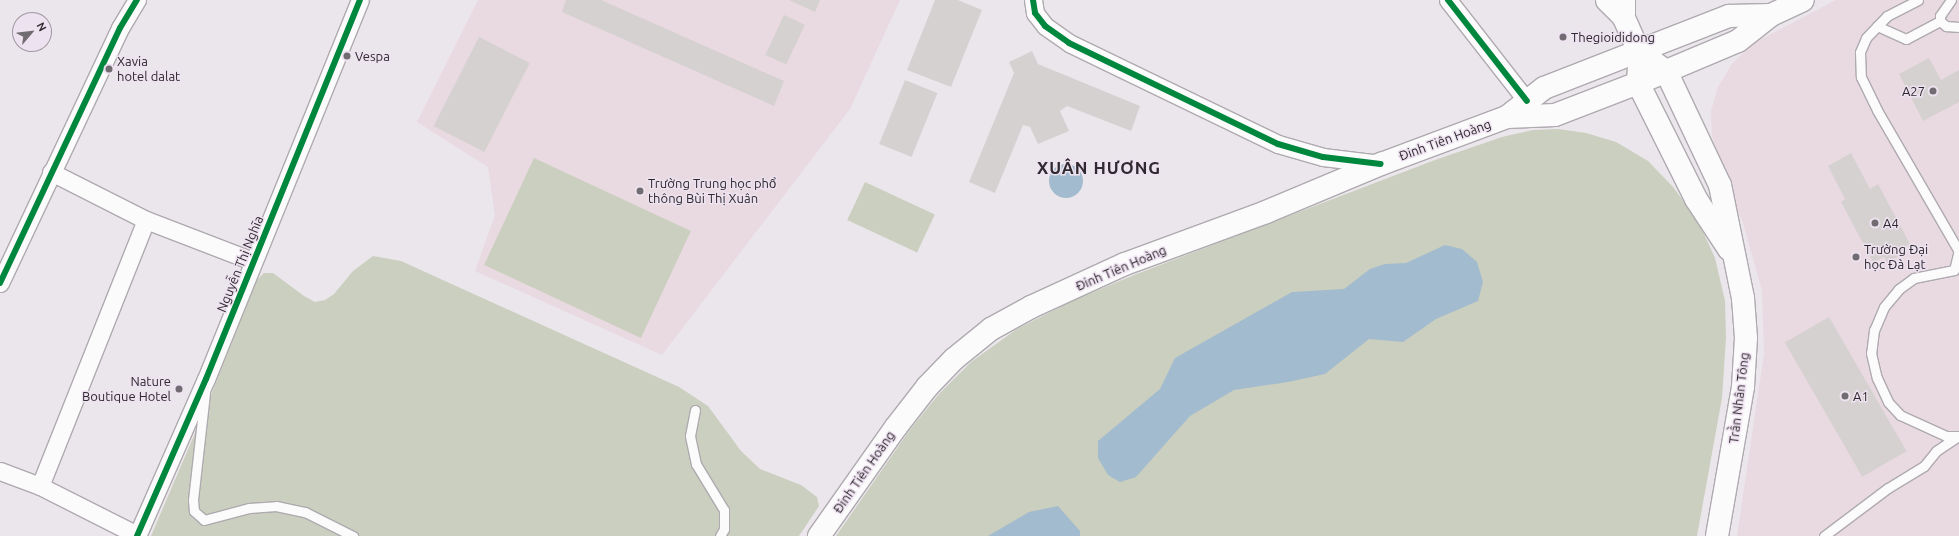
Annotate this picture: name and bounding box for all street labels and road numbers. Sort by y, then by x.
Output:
street label: Đinh Tiên Hoàng [1397,116,1493,164]
street label: Nguyễn Thị Nghĩa [214,213,266,315]
street label: Đinh Tiên Hoàng [1073,242,1169,294]
street label: Trần Nhân Tông [1726,352,1752,444]
street label: Đinh Tiên Hoàng [830,428,898,516]

